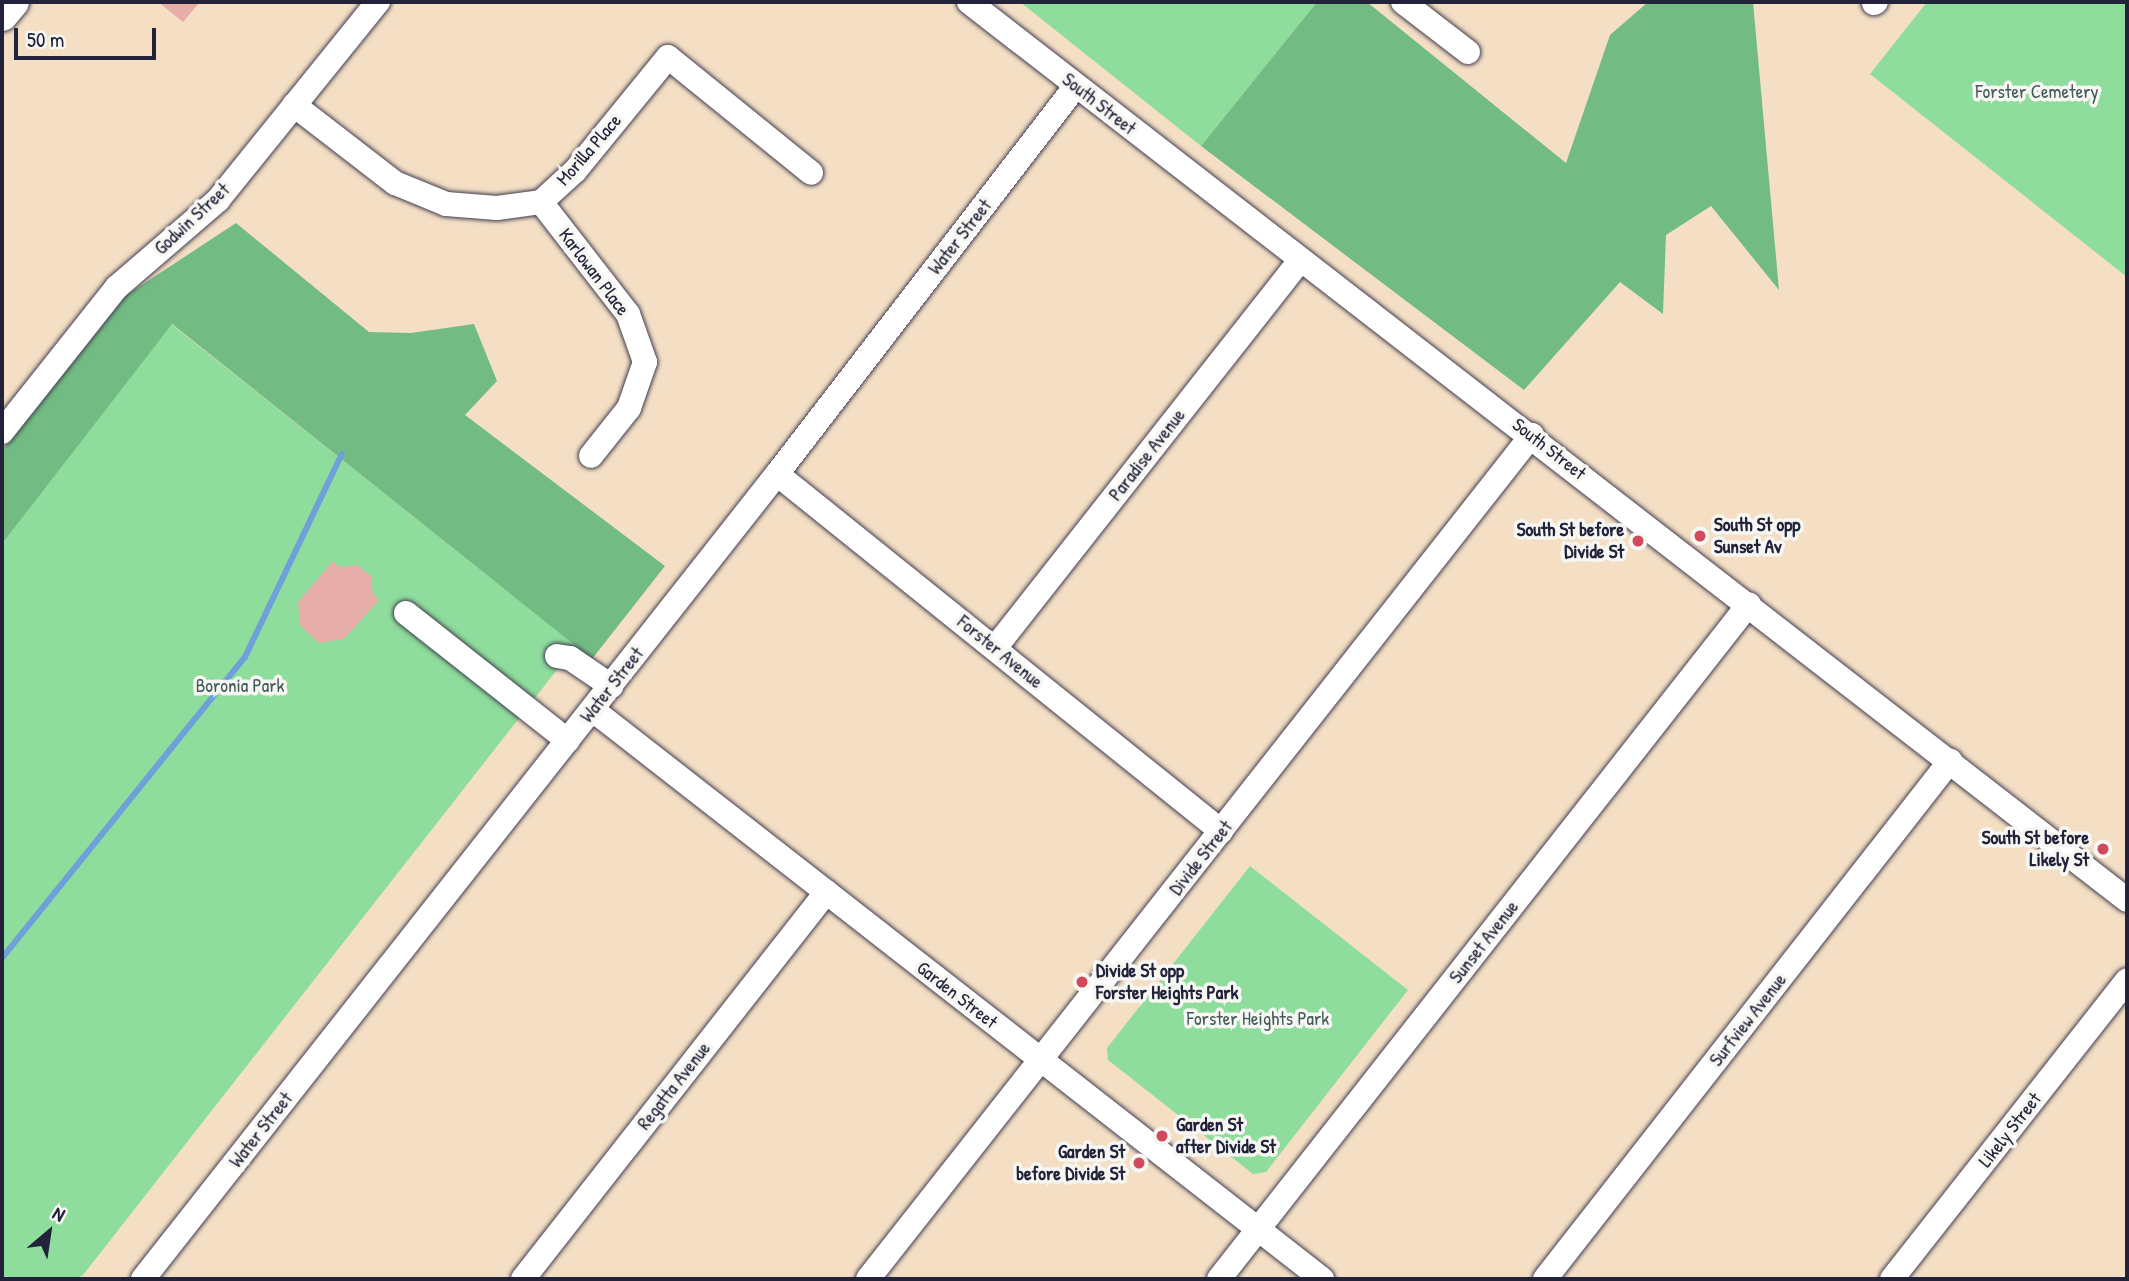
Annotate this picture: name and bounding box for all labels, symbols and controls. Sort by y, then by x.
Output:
scale bar [18,14,159,58]
text: 50 m [27,25,64,54]
street label: South Street [1058,68,1140,140]
park label: Forster Cemetery [1975,81,2099,103]
street label: Morilla Place [552,110,626,190]
street label: Godwin Street [150,178,234,260]
street label: Water Street [924,195,996,279]
street label: Karlowan Place [554,224,634,320]
street label: Paradise Avenue [1104,404,1190,506]
street label: South Street [1508,413,1590,485]
place label: South St opp Sunset Av [1714,514,1800,558]
place label: South St before Divide St [1517,519,1624,563]
marker: South St opp Sunset Av [1692,528,1708,544]
marker: South St before Divide St [1630,533,1646,549]
street label: Forster Avenue [953,611,1047,693]
street label: Water Street [576,643,648,727]
park label: Boronia Park [196,675,284,697]
street label: Divide Street [1165,816,1237,900]
place label: South St before Likely St [1982,827,2089,871]
marker: South St before Likely St [2095,841,2111,857]
street label: Sunset Avenue [1445,896,1523,988]
street label: Garden Street [912,956,1002,1034]
place label: Divide St opp Forster Heights Park [1096,960,1238,1004]
street label: Surfview Avenue [1705,969,1791,1071]
marker: Divide St opp Forster Heights Park [1074,974,1090,990]
park label: Forster Heights Park [1187,1008,1329,1030]
street label: Regatta Avenue [633,1038,715,1134]
street label: Water Street [225,1088,297,1172]
street label: Likely Street [1974,1088,2046,1172]
place label: Garden St after Divide St [1176,1114,1276,1158]
marker: Garden St after Divide St [1154,1128,1170,1144]
place label: Garden St before Divide St [1016,1141,1125,1185]
marker: Garden St before Divide St [1131,1155,1147,1171]
north arrow [14,1197,84,1267]
text: N [48,1200,70,1227]

